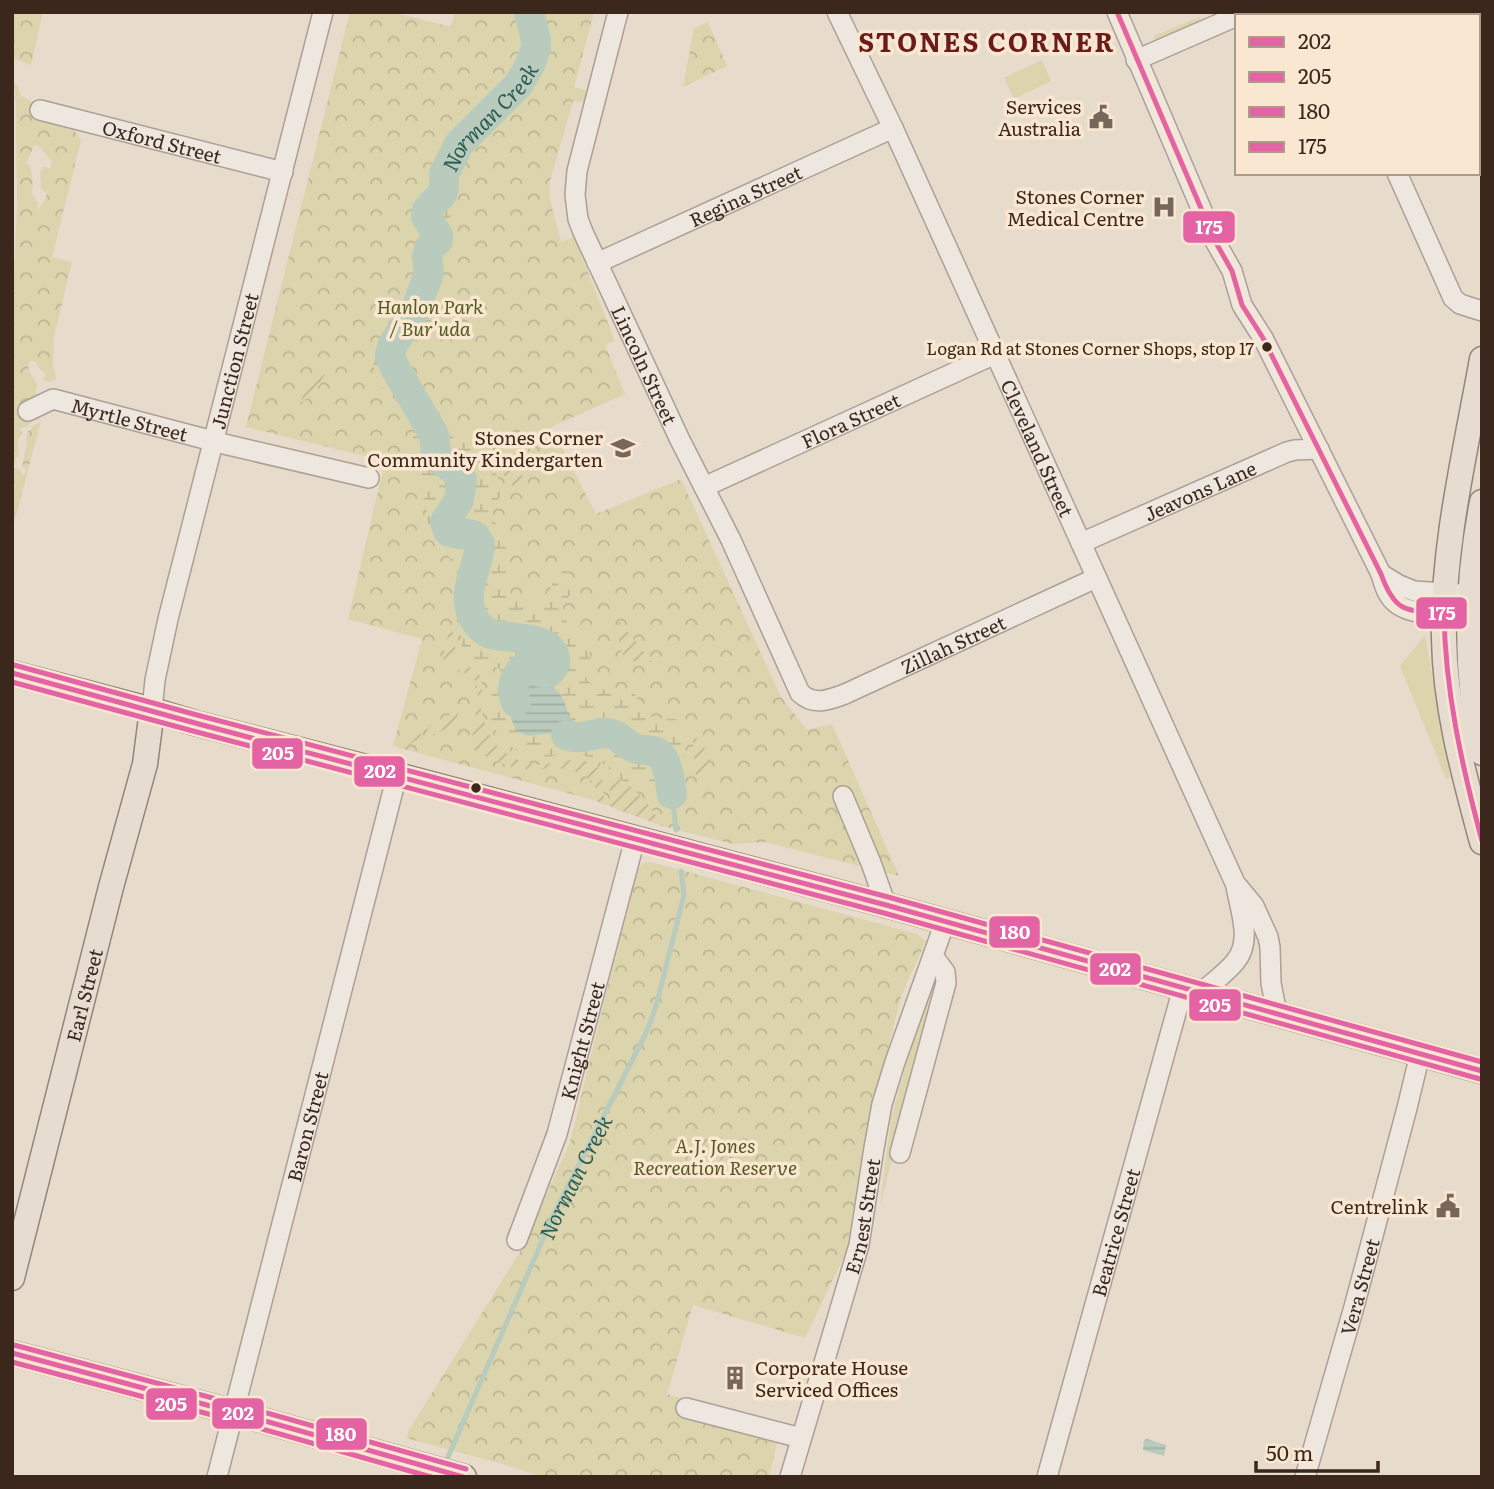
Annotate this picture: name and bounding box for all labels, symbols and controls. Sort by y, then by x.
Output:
legend [1235,14,1480,175]
district label: STONES CORNER [858,21,1116,60]
text: 202 [1298,24,1331,55]
water label: Norman Creek [433,56,544,176]
text: 205 [1298,59,1331,90]
place label: Services Australia [998,92,1082,142]
text: 180 [1298,94,1330,125]
public building icon: Services Australia [1087,103,1115,131]
street label: Oxford Street [99,112,225,170]
text: 175 [1298,129,1327,160]
street label: Regina Street [684,157,806,233]
place label: Stones Corner Medical Centre [1007,182,1144,232]
hospital icon: Stones Corner Medical Centre [1150,193,1178,221]
line badge: 175 [1182,210,1236,244]
text: 175 [1195,212,1223,240]
street label: Junction Street [203,289,265,432]
park label: Hanlon Park / Bur'uda [376,292,484,342]
street label: Lincoln Street [605,301,685,429]
place label: Logan Rd at Stones Corner Shops, stop 17 [926,335,1254,360]
marker: Logan Rd at Stones Corner Shops, stop 17 [1260,340,1274,354]
street label: Cleveland Street [995,375,1081,521]
street label: Flora Street [796,385,905,455]
street label: Myrtle Street [68,390,191,448]
place label: Stones Corner Community Kindergarten [367,423,603,473]
school or university icon: Stones Corner Community Kindergarten [609,434,637,462]
street label: Jeavons Lane [1139,453,1261,528]
line badge: 175 [1415,596,1468,630]
text: 175 [1428,598,1456,626]
street label: Zillah Street [896,608,1010,680]
line badge: 205 [251,737,304,770]
text: 205 [262,738,294,766]
line badge: 202 [353,755,406,788]
text: 202 [364,756,396,784]
unlabelled marker [469,781,483,795]
line badge: 180 [988,915,1041,949]
text: 180 [1000,917,1031,945]
street label: Earl Street [58,945,109,1045]
line badge: 202 [1089,952,1142,986]
text: 202 [1099,954,1131,982]
street label: Knight Street [553,978,611,1103]
line badge: 205 [1188,988,1242,1022]
text: 205 [1199,990,1231,1018]
street label: Baron Street [279,1068,335,1185]
water label: Norman Creek [529,1108,618,1244]
park label: A.J. Jones Recreation Reserve [633,1131,797,1181]
street label: Ernest Street [837,1156,886,1278]
street label: Beatrice Street [1084,1165,1146,1300]
place label: Centrelink [1331,1192,1428,1220]
public building icon: Centrelink [1434,1192,1462,1220]
street label: Vera Street [1333,1235,1386,1338]
place label: Corporate House Serviced Offices [755,1353,908,1403]
building icon: Corporate House Serviced Offices [721,1364,749,1392]
line badge: 205 [145,1387,198,1421]
text: 205 [155,1389,187,1417]
line badge: 202 [211,1397,265,1430]
text: 202 [222,1398,254,1426]
line badge: 180 [315,1417,368,1451]
text: 180 [326,1419,357,1447]
scale bar [1256,1430,1378,1474]
text: 50 m [1266,1436,1313,1467]

